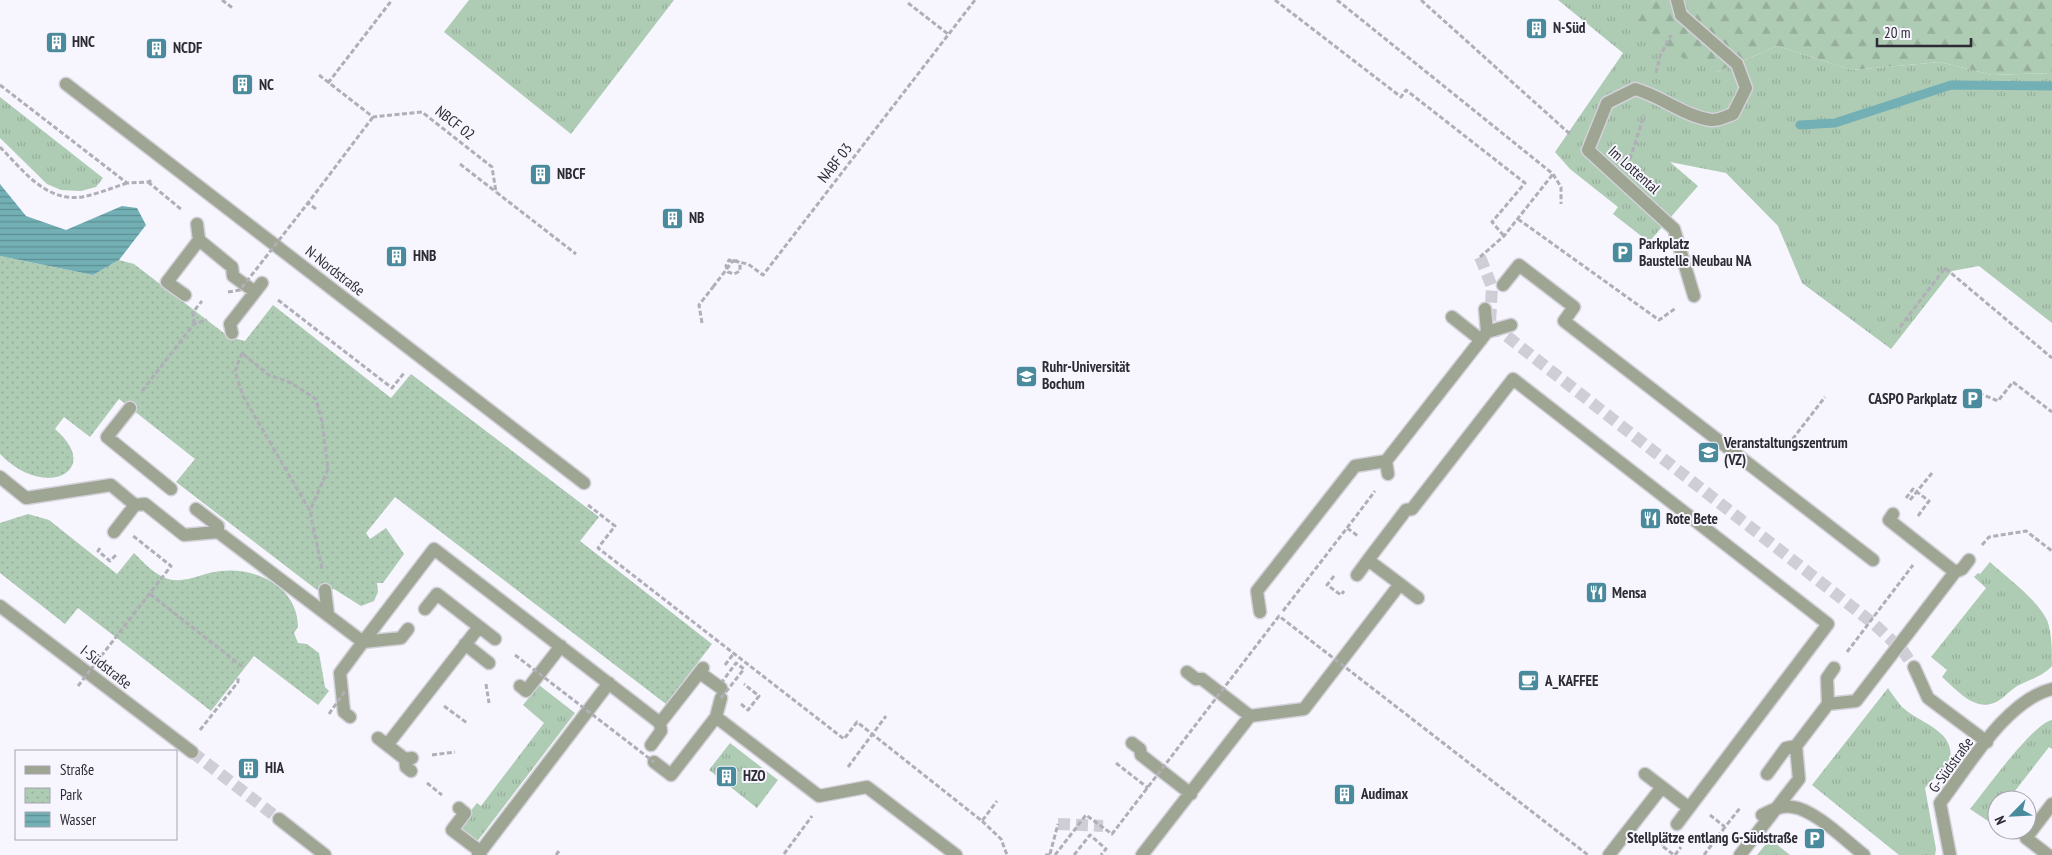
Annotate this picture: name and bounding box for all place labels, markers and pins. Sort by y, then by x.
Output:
building icon: N-Süd [1525,16,1549,40]
place label: N-Süd [1553,18,1586,37]
building icon: HNC [44,30,68,54]
place label: HNC [72,32,95,51]
building icon: NCDF [145,36,169,60]
place label: NCDF [173,38,202,57]
building icon: NC [231,73,255,97]
place label: NC [259,75,274,94]
building icon: NBCF [529,162,553,186]
place label: NBCF [557,164,586,183]
building icon: NB [661,206,685,230]
place label: NB [689,208,704,227]
place label: Parkplatz Baustelle Neubau NA [1639,234,1752,270]
parking icon: Parkplatz Baustelle Neubau NA [1611,241,1635,265]
building icon: HNB [385,244,409,268]
place label: HNB [413,246,436,265]
place label: Ruhr-Universität Bochum [1042,357,1131,393]
school or university icon: Ruhr-Universität Bochum [1014,364,1038,388]
parking icon: CASPO Parkplatz [1961,387,1985,411]
place label: CASPO Parkplatz [1868,389,1957,408]
place label: Veranstaltungszentrum (VZ) [1723,433,1848,469]
school or university icon: Veranstaltungszentrum (VZ) [1696,440,1720,464]
restaurant icon: Rote Bete [1638,507,1662,531]
place label: Rote Bete [1666,509,1718,528]
restaurant icon: Mensa [1584,581,1608,605]
place label: Mensa [1612,583,1647,602]
cafe icon: A_KAFFEE [1517,669,1541,693]
place label: A_KAFFEE [1544,671,1599,690]
building icon: HIA [237,756,261,780]
place label: HIA [265,758,285,777]
building icon: HZO [715,764,739,788]
place label: HZO [743,766,766,785]
building icon: Audimax [1333,782,1357,806]
place label: Audimax [1360,784,1408,803]
parking icon: Stellplätze entlang G-Südstraße [1802,826,1826,850]
place label: Stellplätze entlang G-Südstraße [1627,828,1798,847]

